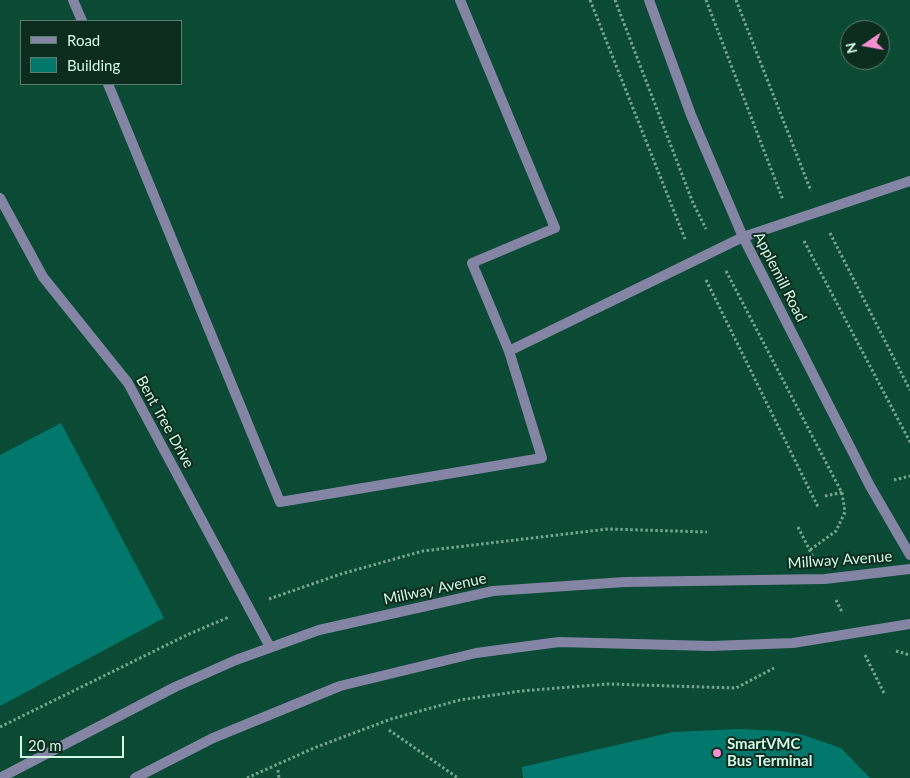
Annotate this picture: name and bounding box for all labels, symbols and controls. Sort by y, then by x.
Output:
legend [20,20,182,85]
north arrow [840,20,890,70]
text: Road [67,31,100,49]
text: N [841,41,860,55]
text: Building [67,56,120,74]
street label: Applemill Road [750,229,810,325]
street label: Bent Tree Drive [132,373,198,471]
street label: Millway Avenue [787,547,893,573]
street label: Millway Avenue [382,569,488,609]
scale bar [22,726,126,758]
place label: SmartVMC Bus Terminal [727,735,812,770]
text: 20 m [28,736,62,754]
marker: SmartVMC Bus Terminal [711,747,723,759]

